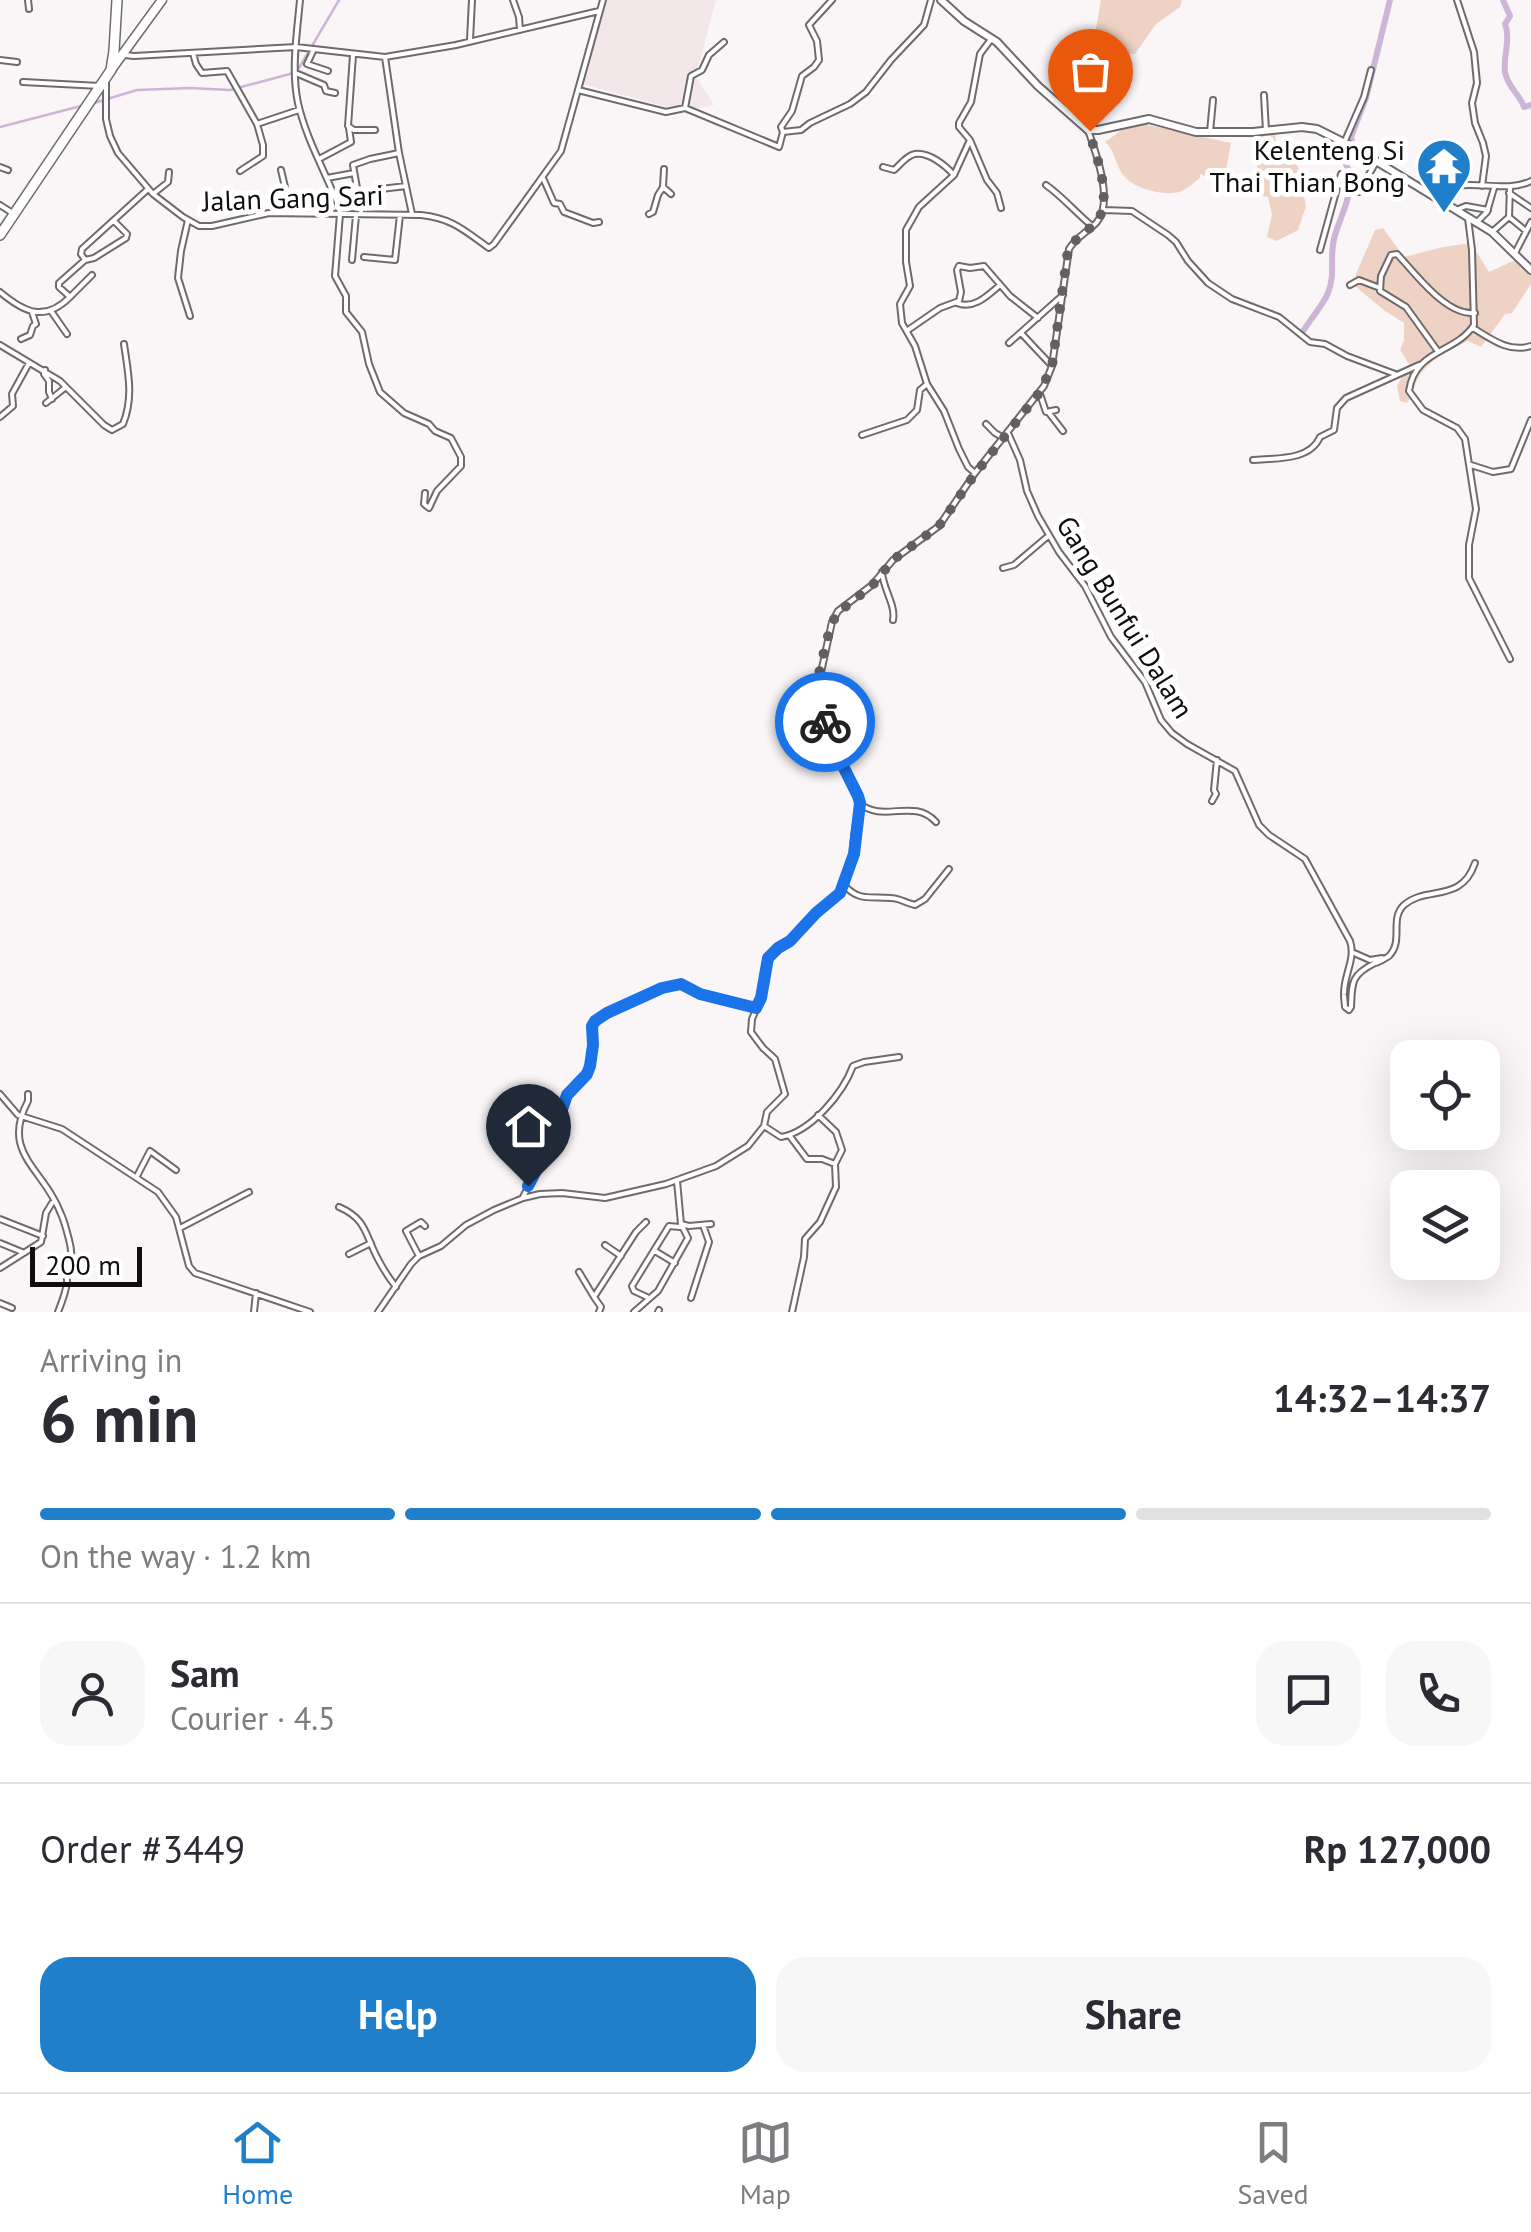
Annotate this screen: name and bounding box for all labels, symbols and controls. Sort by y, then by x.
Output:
pin [1048,29,1133,132]
icon: bag [1063,44,1118,99]
place label: Kelenteng Si Thai Thian Bong [1209,131,1405,200]
temple icon: Kelenteng Si Thai Thian Bong [1414,136,1474,215]
street label: Jalan Gang Sari [201,176,384,219]
street label: Gang Bunfui Dalam [1048,509,1202,725]
courier [775,672,875,772]
icon: bike [798,695,853,750]
map controls [1390,1040,1500,1280]
button: locate [1390,1040,1500,1150]
pin [486,1084,571,1187]
icon: home [501,1099,556,1154]
button: layers [1390,1170,1500,1280]
scale bar [30,1242,142,1286]
text: 200 m [45,1246,121,1283]
text: Arriving in [40,1339,182,1381]
text: 14:32–14:37 [1273,1373,1491,1422]
text: 6 min [40,1376,199,1460]
text: On the way · 1.2 km [40,1535,311,1577]
button: person [40,1641,145,1746]
button: chat [1256,1641,1361,1746]
button: phone [1386,1641,1491,1746]
text: Sam [170,1648,240,1697]
text: Courier · 4.5 [170,1697,336,1739]
text: Order #3449 [40,1824,245,1873]
text: Rp 127,000 [1304,1824,1491,1873]
button: Help [40,1957,756,2072]
button: Share [776,1957,1491,2072]
tab: Home [222,2115,293,2212]
tab: Map [738,2115,793,2212]
tab: Saved [1237,2115,1309,2212]

